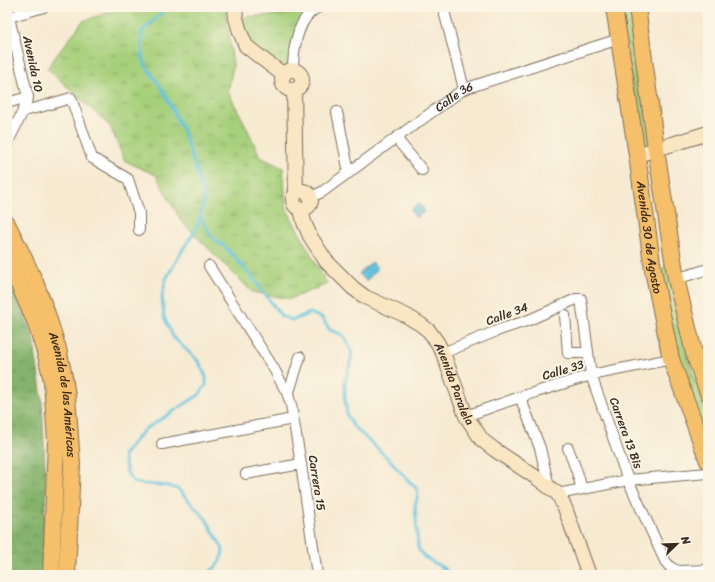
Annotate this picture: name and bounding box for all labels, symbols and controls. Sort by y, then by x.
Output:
street label: Avenida 10 [16,33,50,95]
street label: Calle 36 [430,76,476,118]
street label: Avenida 30 de Agosto [630,178,669,296]
street label: Calle 34 [483,296,532,332]
street label: Avenida de las Américas [42,328,83,459]
street label: Avenida Paralela [427,337,480,430]
street label: Calle 33 [539,353,587,387]
street label: Carrera 13 Bis [603,394,649,472]
street label: Carrera 15 [302,454,332,512]
north arrow [657,524,697,564]
text: N [675,532,696,548]

